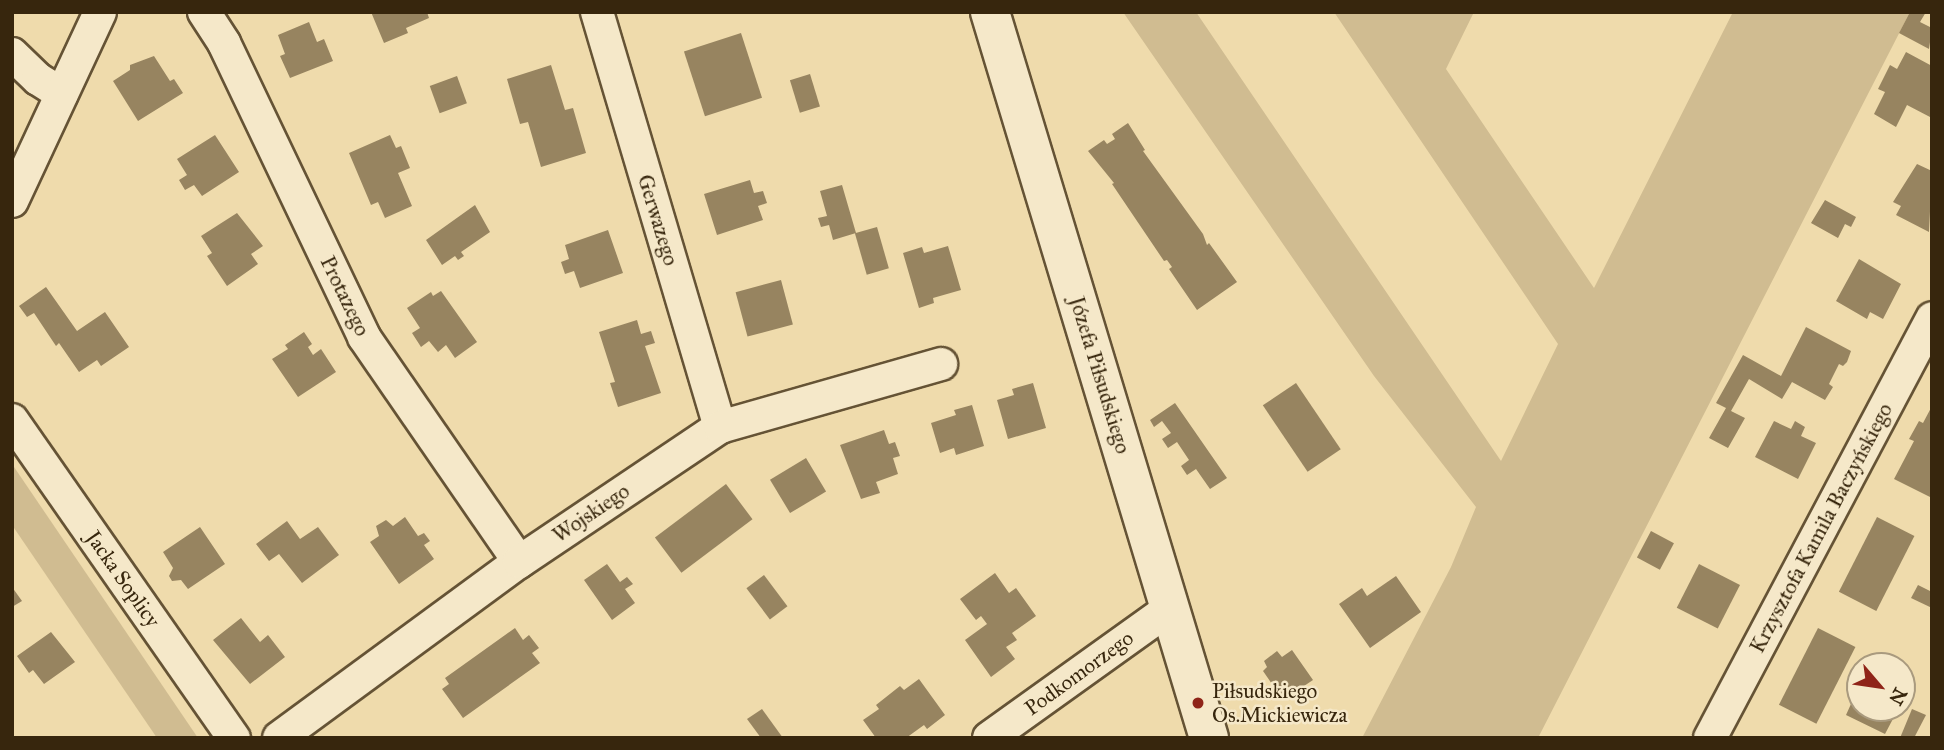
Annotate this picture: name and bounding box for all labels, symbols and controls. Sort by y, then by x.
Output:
street label: Gerwazego [632,172,684,268]
street label: Protazego [315,252,375,340]
street label: Józefa Piłsudskiego [1064,293,1136,457]
street label: Krzysztofa Kamila Baczyńskiego [1744,399,1898,657]
street label: Wojskiego [548,478,634,548]
street label: Jacka Soplicy [81,526,165,632]
street label: Podkomorzego [1020,625,1138,721]
north arrow [1846,652,1916,722]
place label: Piłsudskiego Os.Mickiewicza [1212,678,1347,728]
text: N [1884,684,1912,709]
marker: Piłsudskiego Os.Mickiewicza [1190,695,1206,711]

